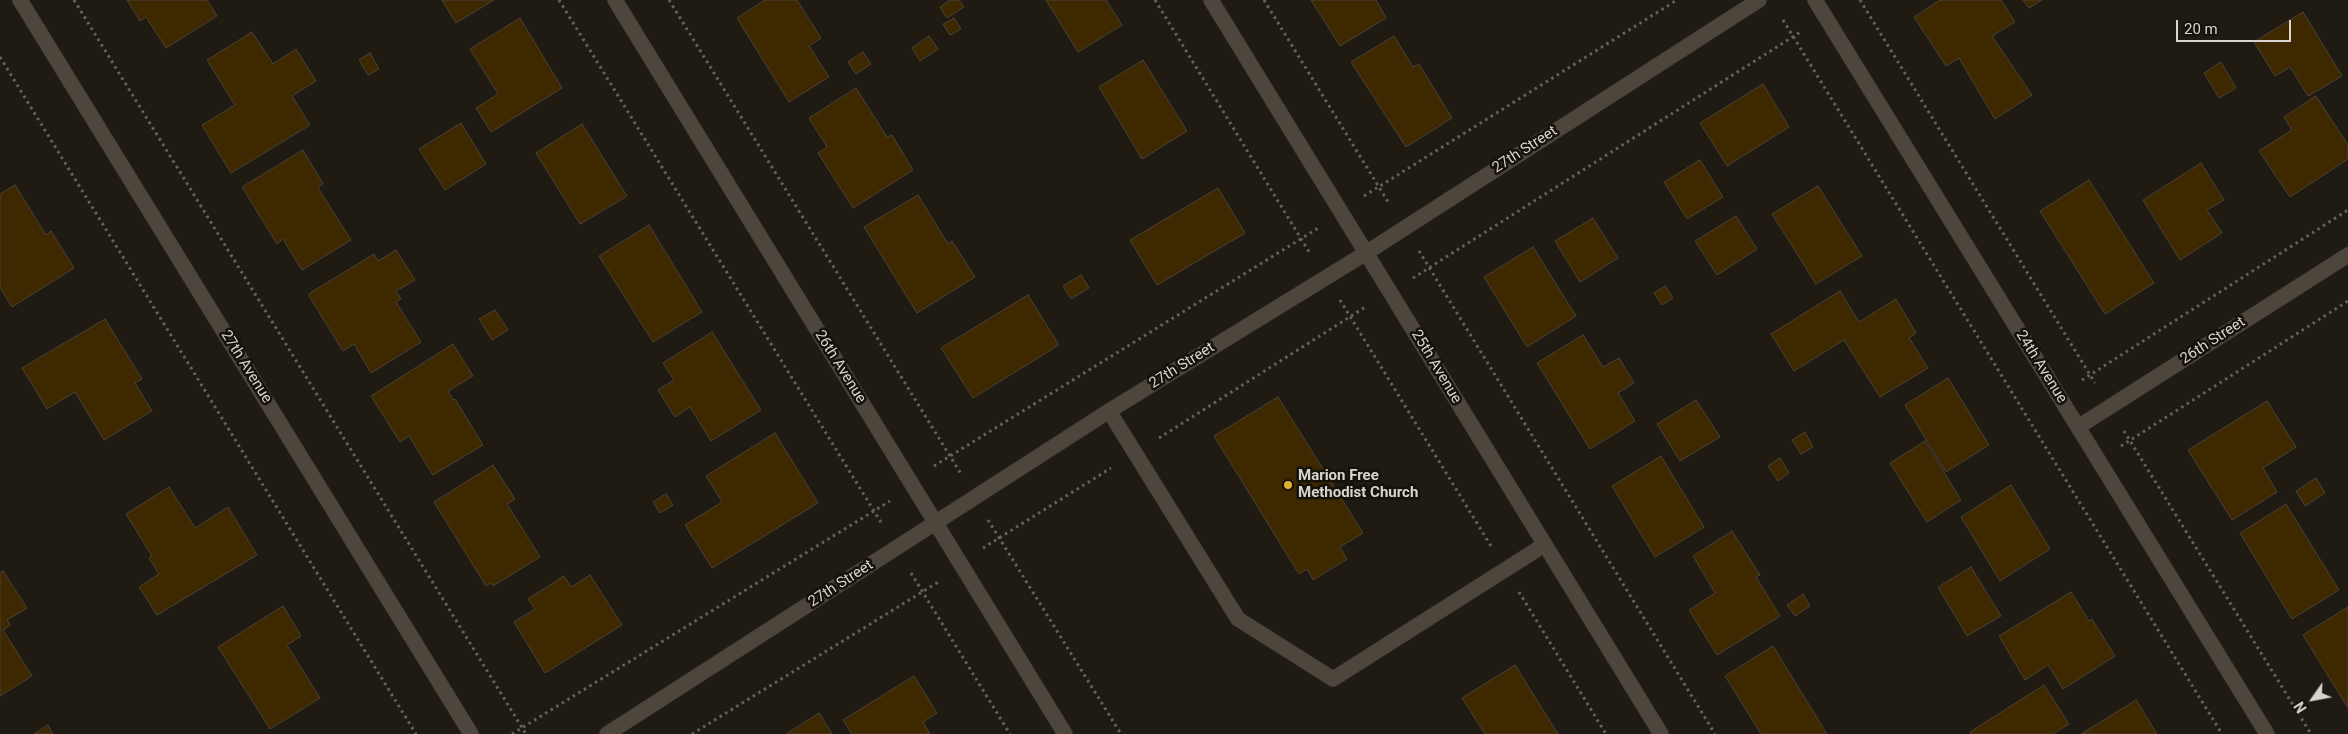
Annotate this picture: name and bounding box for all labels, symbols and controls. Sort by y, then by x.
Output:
scale bar [2178,10,2293,42]
text: 20 m [2184,20,2218,38]
street label: 27th Street [1489,122,1561,178]
street label: 26th Street [2177,313,2249,369]
street label: 27th Avenue [216,327,276,407]
street label: 26th Avenue [810,327,870,407]
street label: 25th Avenue [1407,327,1465,407]
street label: 24th Avenue [2011,327,2071,407]
street label: 27th Street [1146,339,1218,393]
place label: Marion Free Methodist Church [1298,467,1418,502]
marker: Marion Free Methodist Church [1282,479,1294,491]
street label: 27th Street [805,556,877,612]
north arrow [2288,674,2338,724]
text: N [2291,699,2310,716]

